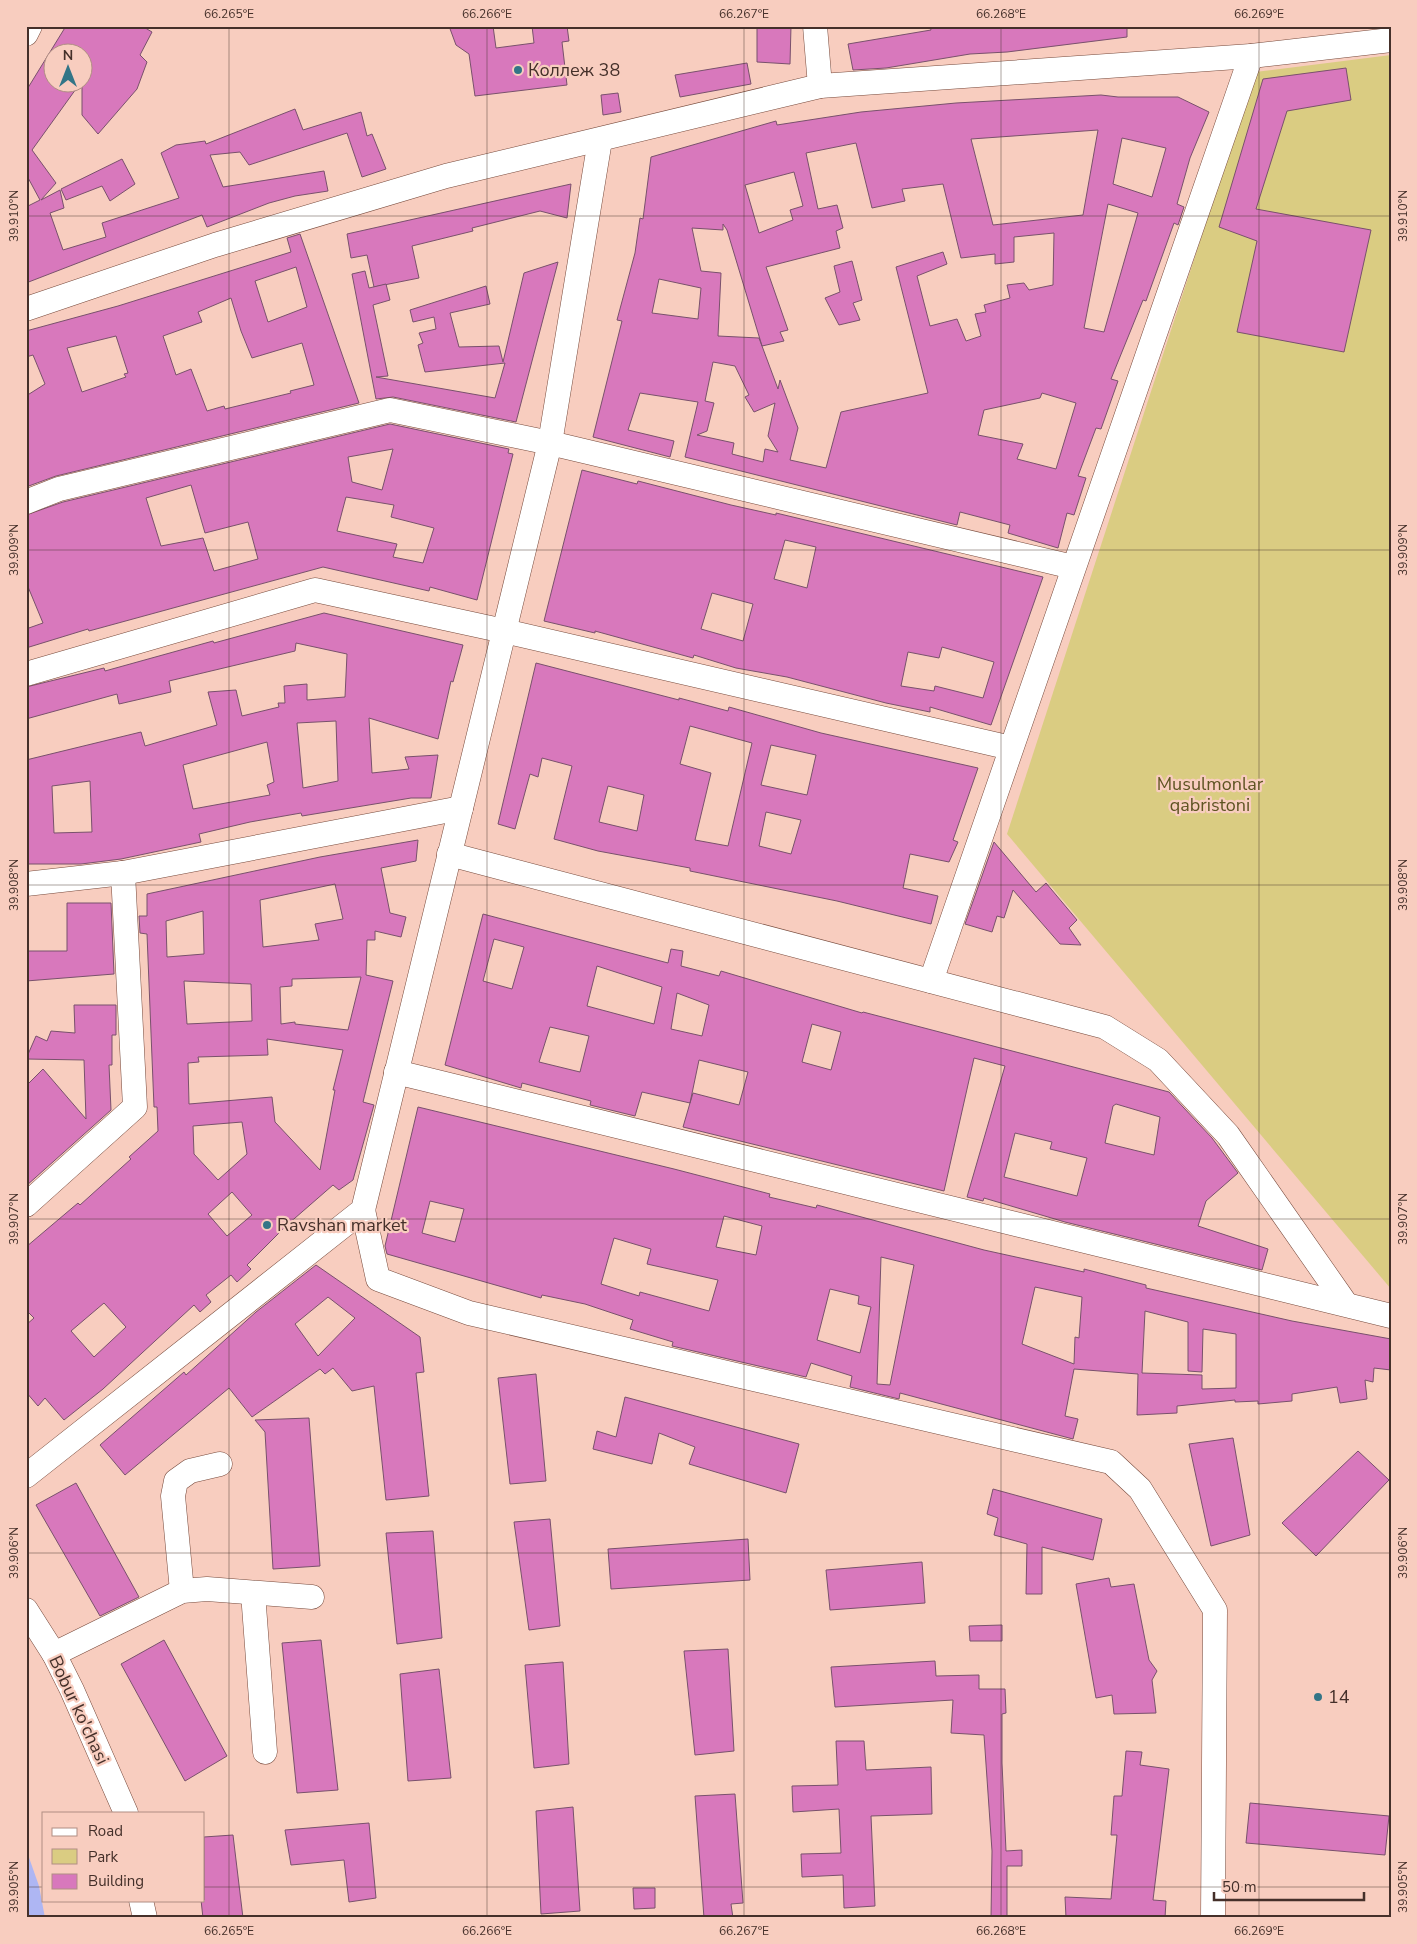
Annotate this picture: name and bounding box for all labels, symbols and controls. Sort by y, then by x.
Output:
text: 66.265°E [204,6,254,22]
text: 66.266°E [462,6,512,22]
text: 66.267°E [719,6,769,22]
text: 66.268°E [976,6,1026,22]
text: 66.269°E [1234,6,1284,22]
north arrow [42,42,92,92]
text: N [63,46,73,65]
place label: Коллеж 38 [528,58,620,82]
marker: Коллеж 38 [512,64,524,76]
text: 39.910°N [6,190,22,242]
text: 39.910°N [1395,190,1411,242]
text: 39.909°N [6,524,22,576]
text: 39.909°N [1395,524,1411,576]
park label: Musulmonlar qabristoni [1157,772,1264,817]
text: 39.908°N [6,859,22,911]
text: 39.908°N [1395,859,1411,911]
text: 39.907°N [6,1193,22,1245]
text: 39.907°N [1395,1193,1411,1245]
place label: Ravshan market [277,1213,408,1237]
marker: Ravshan market [261,1219,273,1231]
text: 39.906°N [6,1527,22,1579]
text: 39.906°N [1395,1527,1411,1579]
street label: Bobur ko'chasi [43,1652,115,1768]
place label: 14 [1328,1685,1350,1709]
marker: 14 [1312,1691,1324,1703]
legend [42,1812,205,1902]
text: Road [88,1821,123,1841]
text: Park [88,1847,118,1867]
text: 39.905°N [6,1861,22,1913]
text: 39.905°N [1395,1861,1411,1913]
scale bar [1214,1869,1364,1901]
text: Building [88,1871,144,1891]
text: 50 m [1222,1877,1257,1897]
text: 66.265°E [204,1923,254,1939]
text: 66.266°E [462,1923,512,1939]
text: 66.267°E [719,1923,769,1939]
text: 66.268°E [976,1923,1026,1939]
text: 66.269°E [1234,1923,1284,1939]

